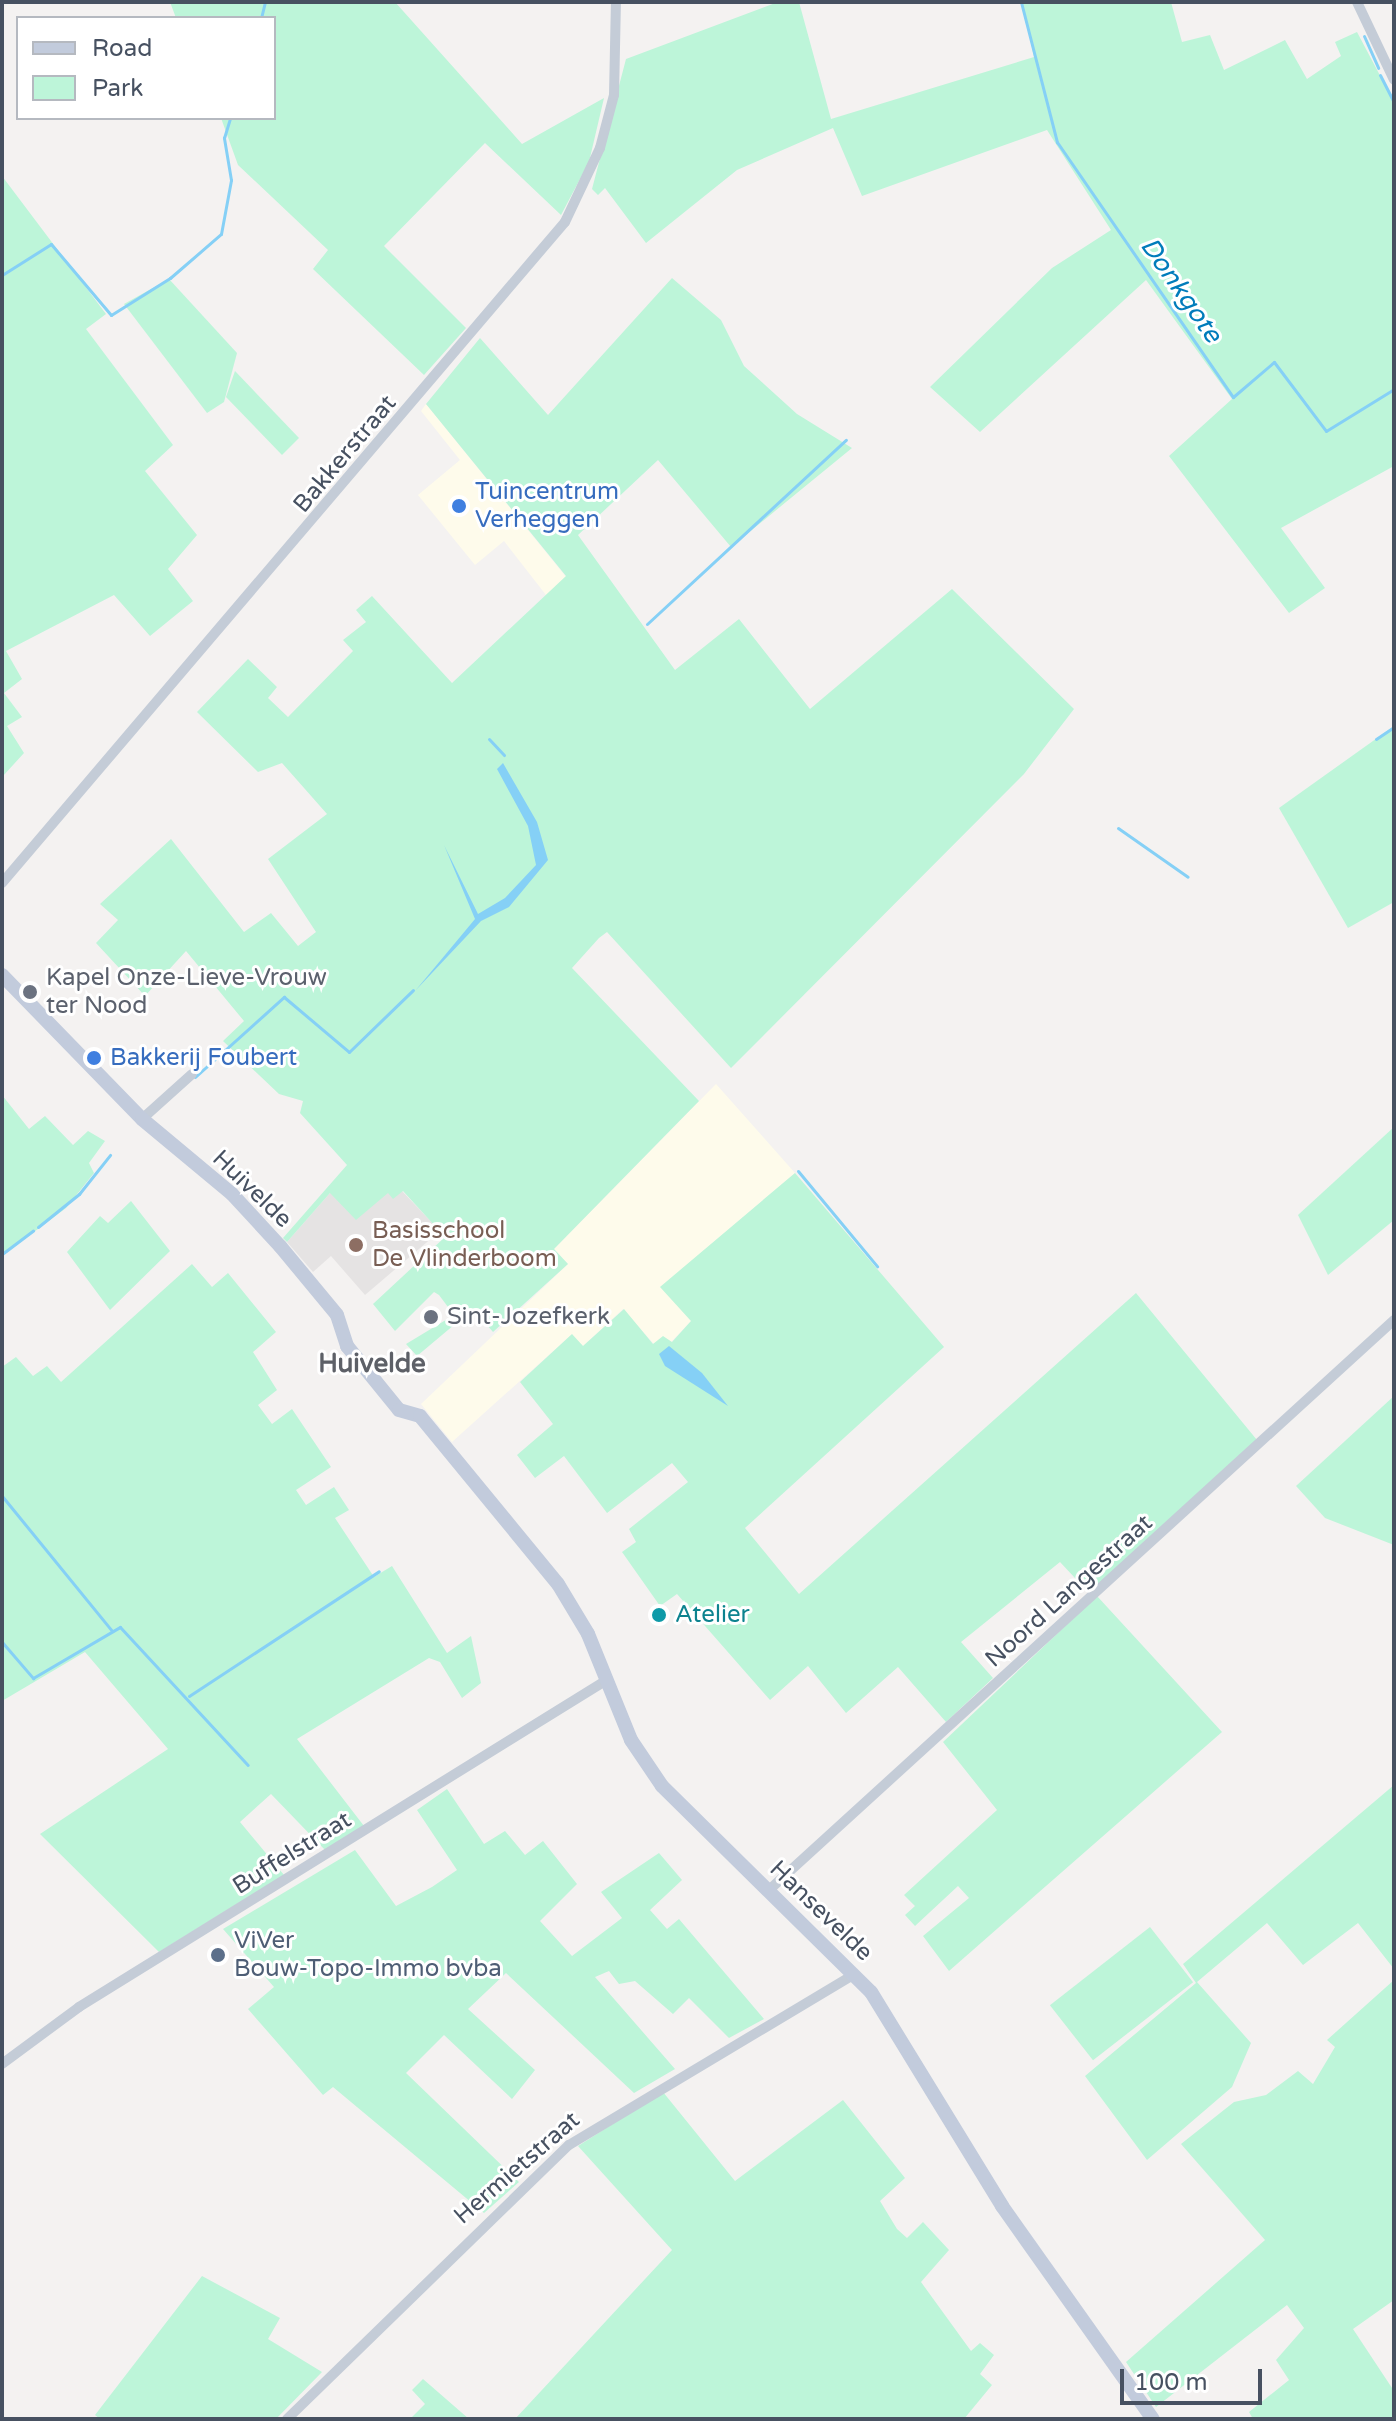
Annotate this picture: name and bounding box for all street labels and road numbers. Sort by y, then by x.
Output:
street label: Bakkerstraat [288,389,402,519]
street label: Huivelde [206,1144,298,1234]
street label: Noord Langestraat [980,1508,1158,1674]
street label: Buffelstraat [227,1805,357,1901]
street label: Hansevelde [764,1855,878,1967]
street label: Hermietstraat [448,2106,586,2230]

